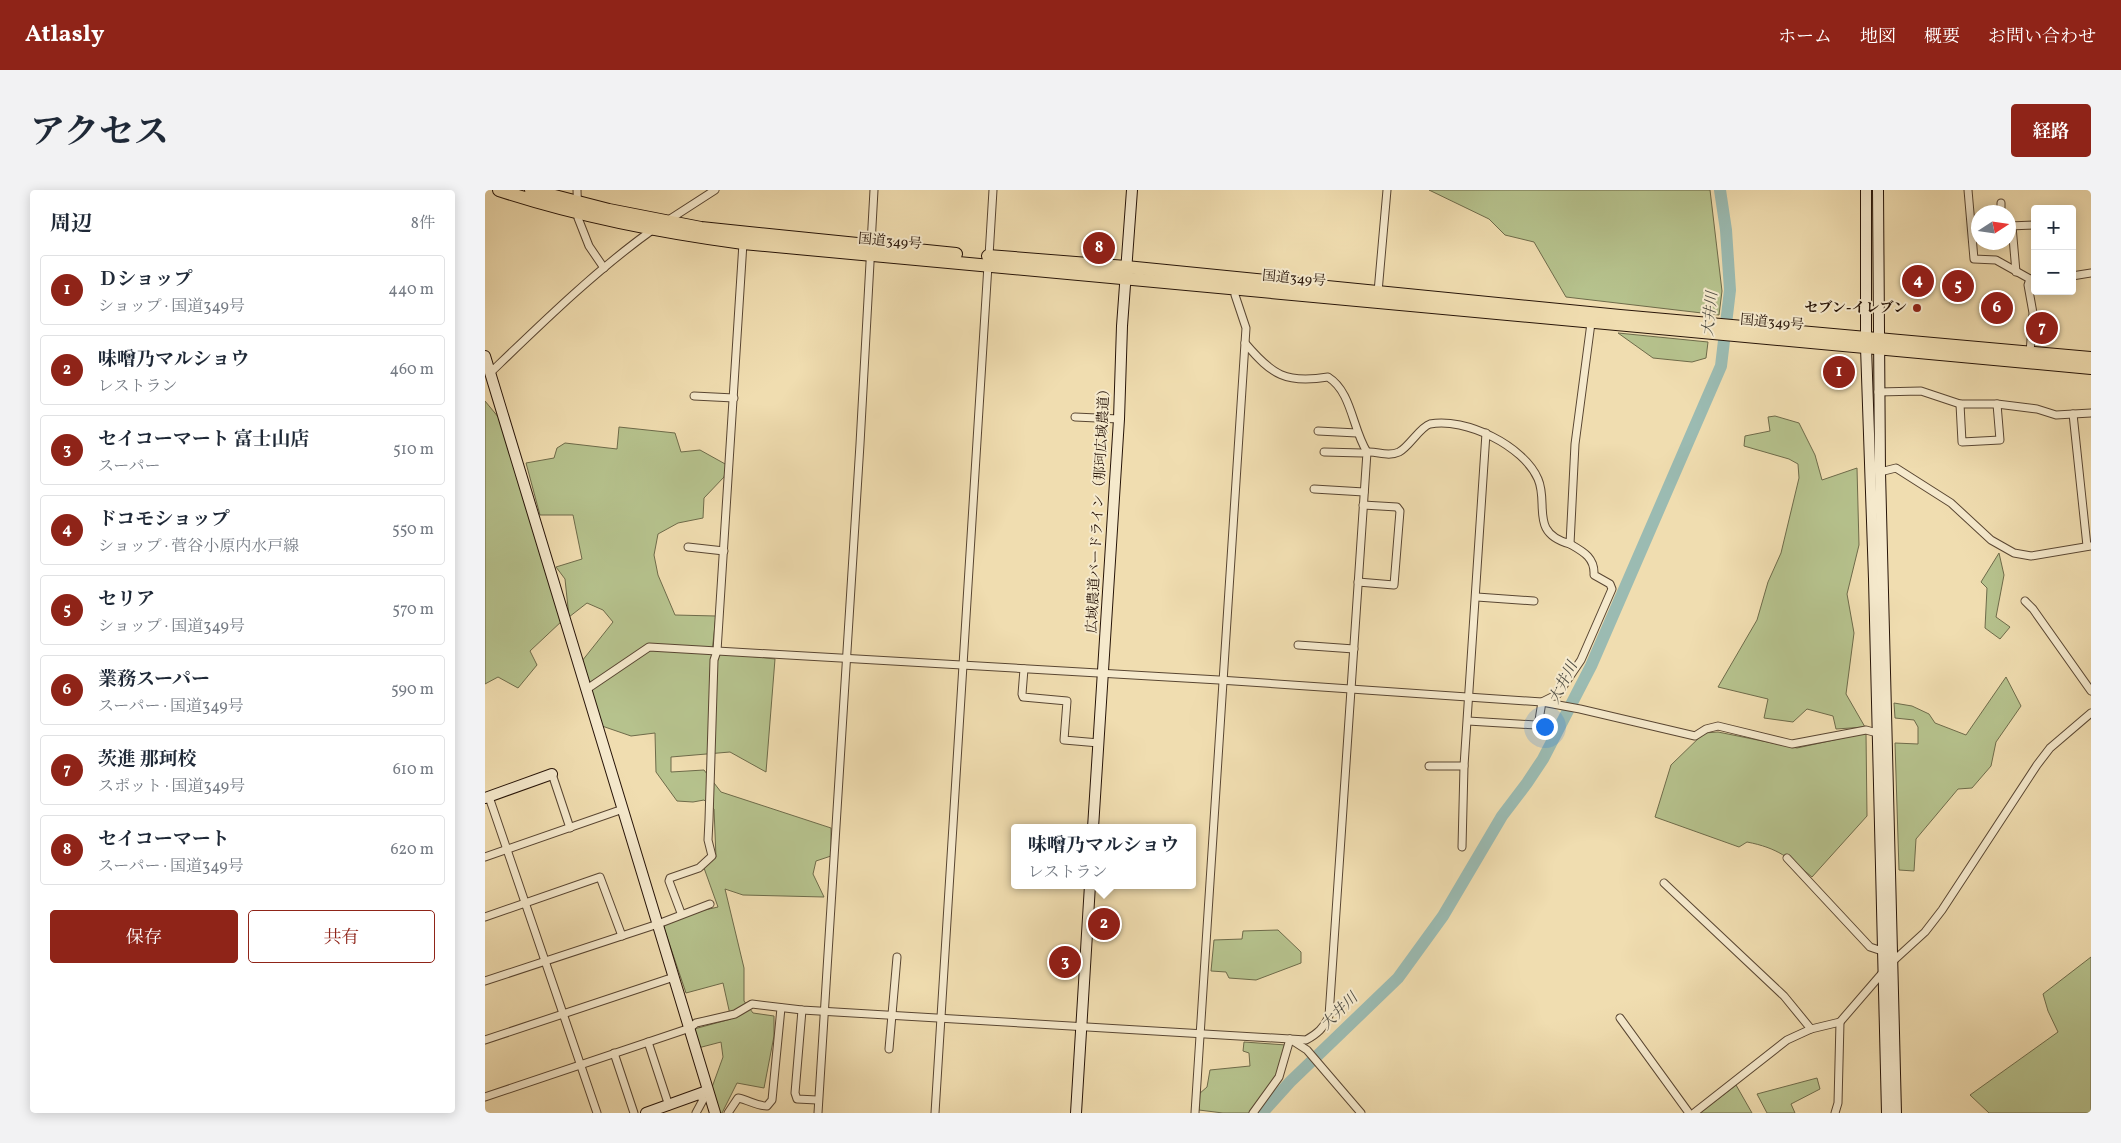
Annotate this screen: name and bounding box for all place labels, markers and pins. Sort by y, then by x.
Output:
pin: 8 [1083,229,1115,267]
pin: 4 [1902,262,1934,300]
pin: 5 [1942,267,1974,305]
pin: 6 [1981,289,2013,327]
place label: セブン-イレブン [1804,299,1907,318]
marker: セブン-イレブン [1911,302,1923,314]
pin: 7 [2026,309,2058,347]
pin: 1 [1823,353,1855,391]
pin: 2 [1088,905,1120,943]
pin: 3 [1049,943,1081,981]

